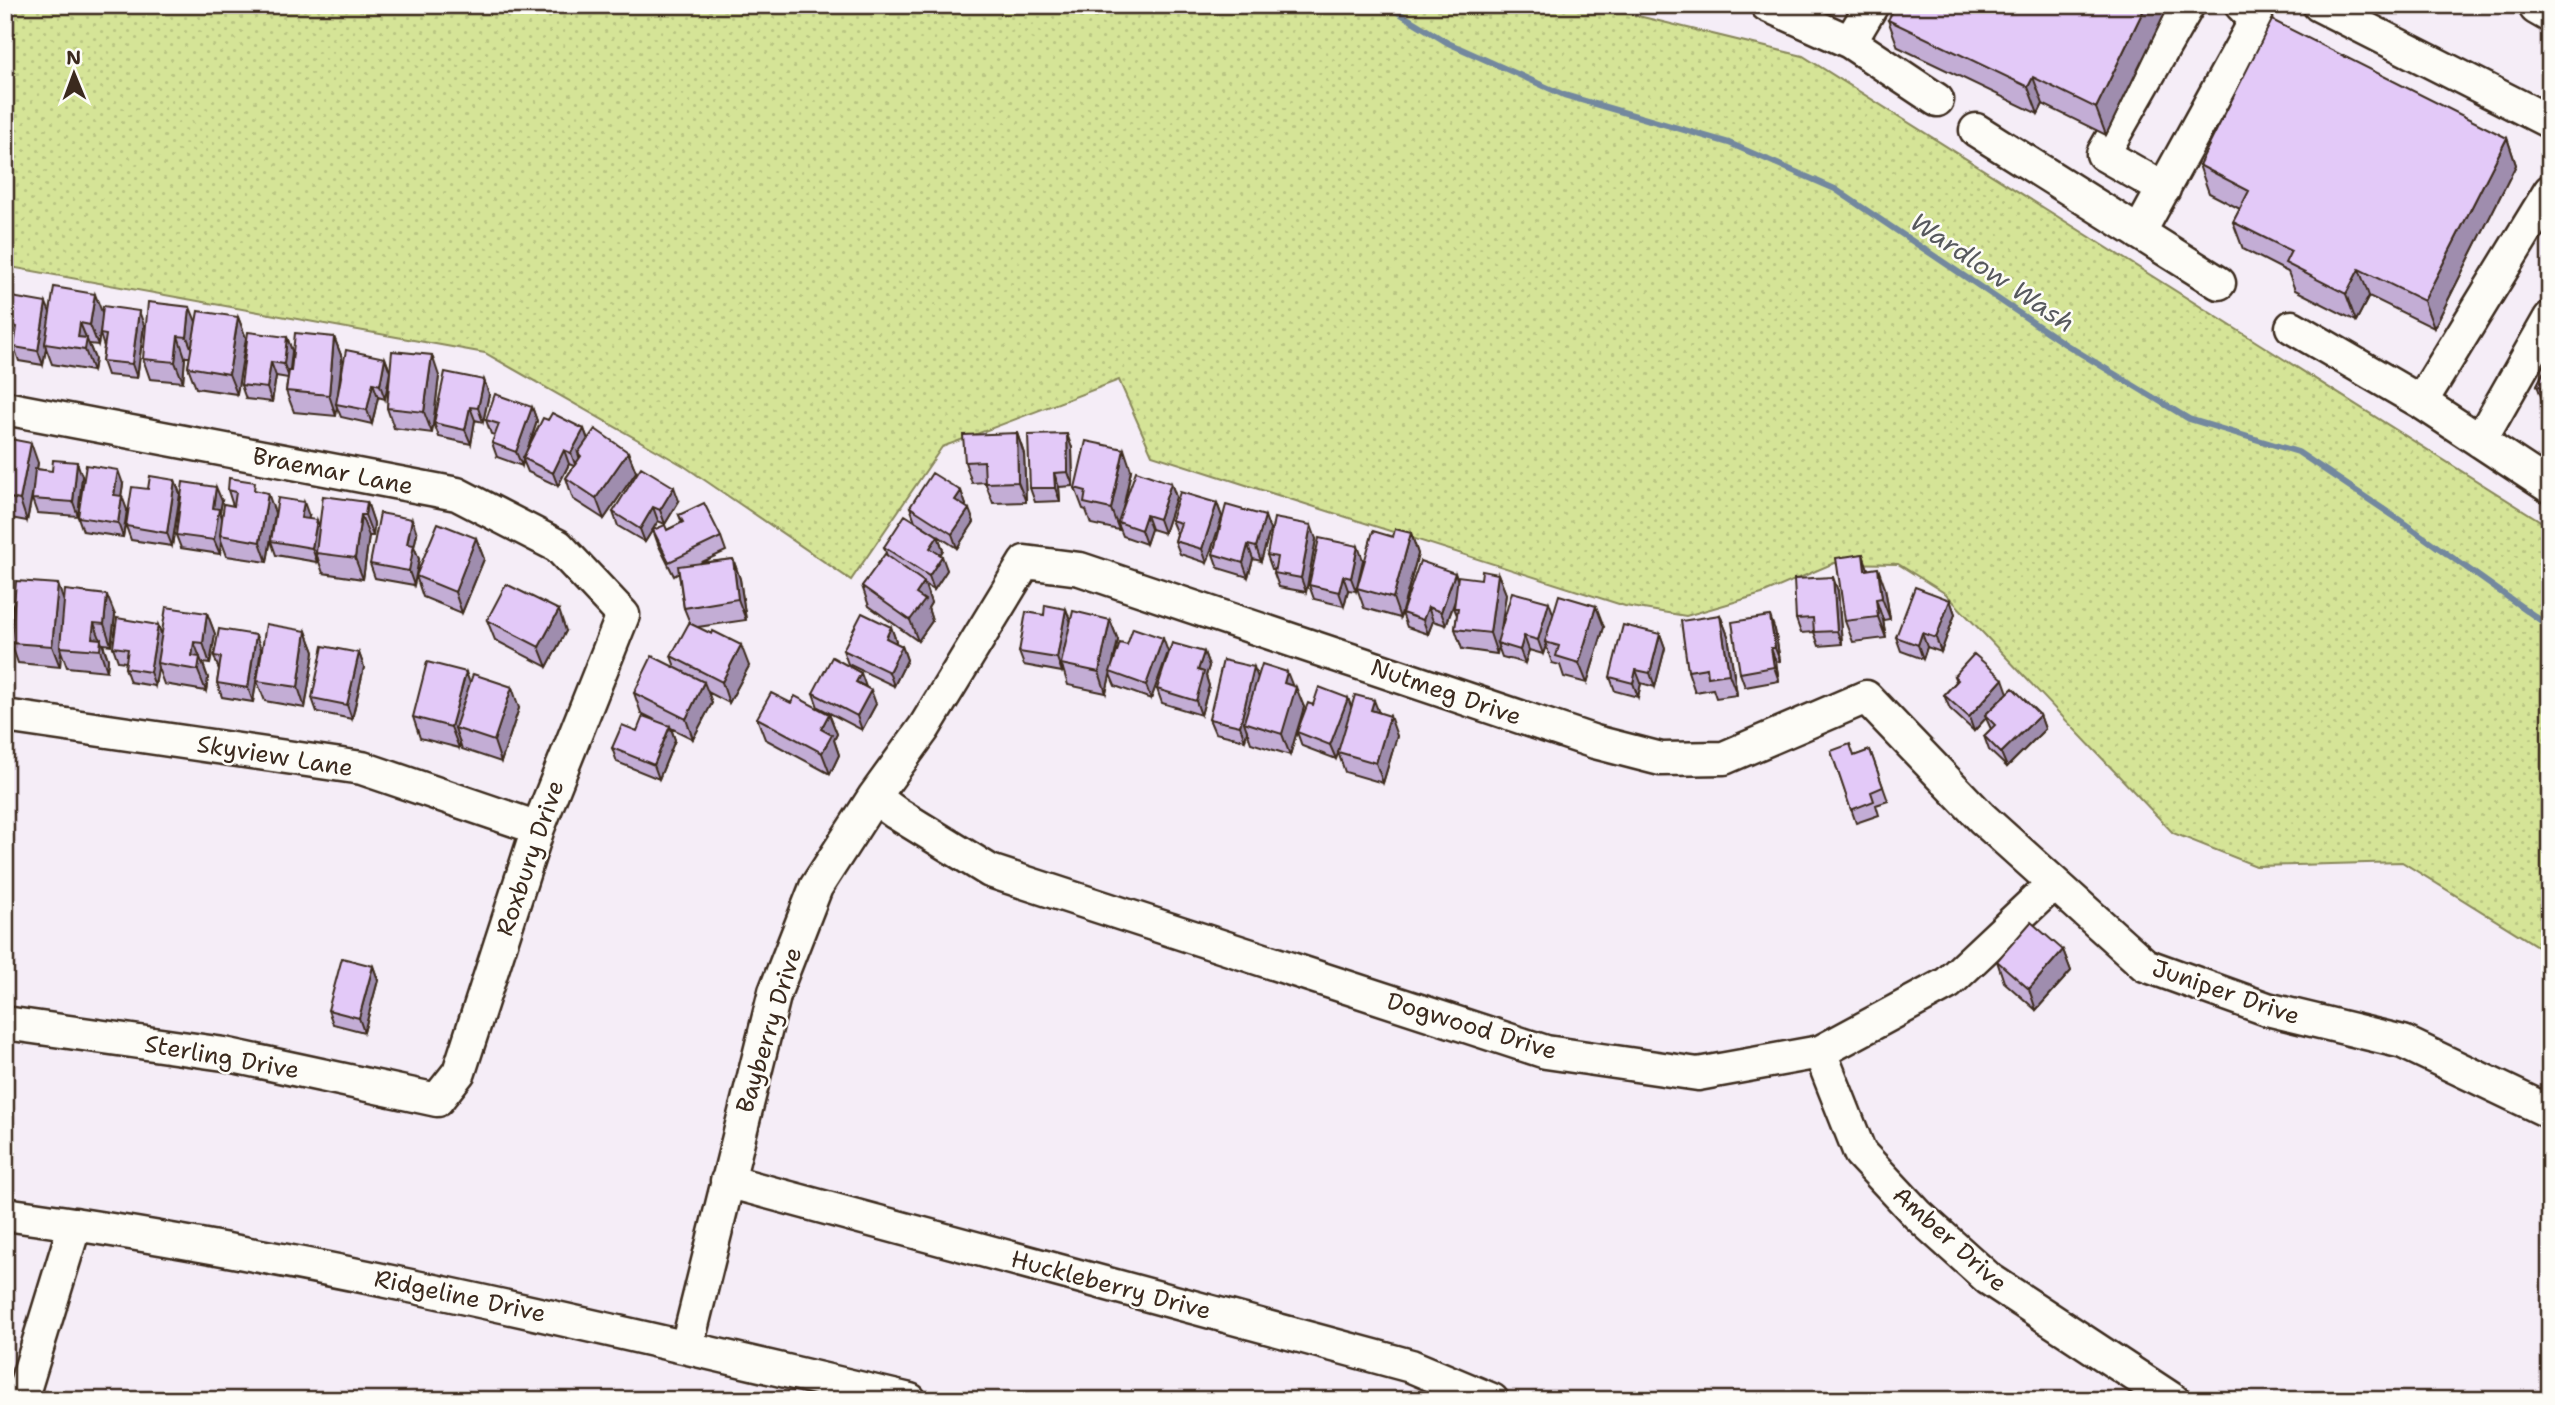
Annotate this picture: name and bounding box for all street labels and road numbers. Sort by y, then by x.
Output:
street label: Braemar Lane [250,440,416,502]
street label: Nutmeg Drive [1366,651,1526,733]
street label: Skyview Lane [195,728,355,784]
street label: Roxbury Drive [488,776,572,940]
street label: Bayberry Drive [729,943,809,1117]
street label: Juniper Drive [2148,952,2304,1032]
street label: Dogwood Drive [1383,985,1561,1067]
street label: Sterling Drive [142,1028,302,1086]
street label: Amber Drive [1886,1179,2014,1299]
street label: Huckleberry Drive [1007,1243,1215,1327]
street label: Ridgeline Drive [371,1262,549,1330]

